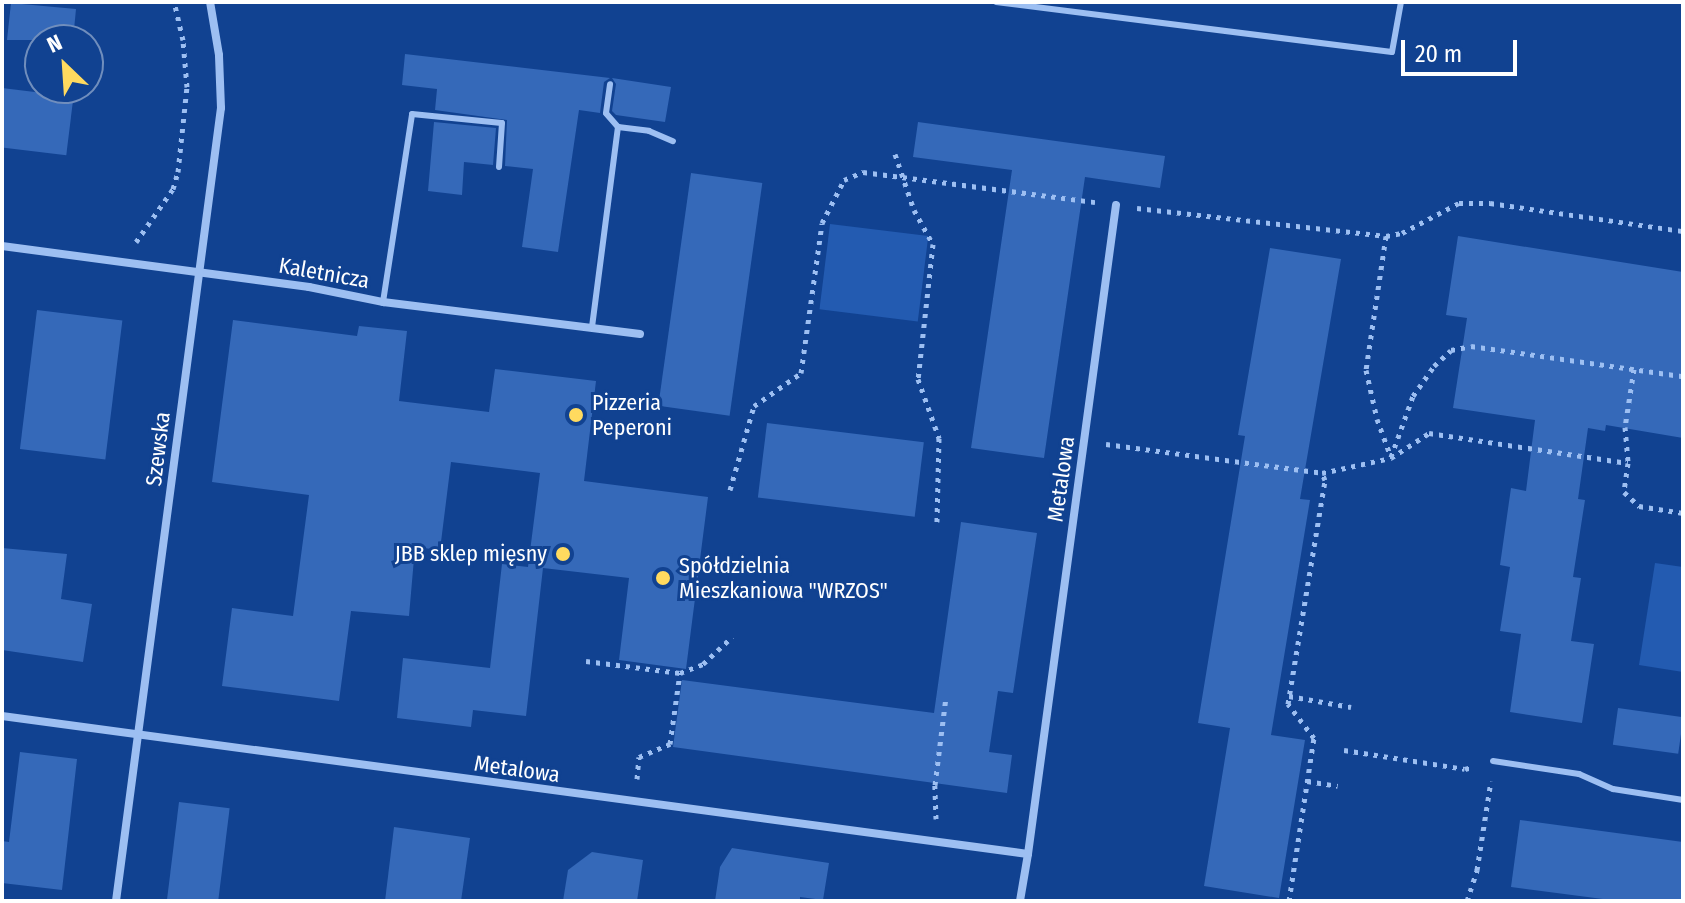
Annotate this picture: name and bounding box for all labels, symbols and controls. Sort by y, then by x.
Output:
north arrow [24,24,104,104]
scale bar [1405,24,1521,74]
text: N [43,29,66,59]
text: 20 m [1415,40,1462,68]
street label: Kaletnicza [277,252,371,294]
place label: Pizzeria Peperoni [592,389,672,440]
marker: Pizzeria Peperoni [567,406,585,424]
street label: Szewska [140,410,176,488]
street label: Metalowa [1042,434,1080,524]
place label: JBB sklep mięsny [395,541,547,567]
marker: JBB sklep mięsny [554,545,572,563]
place label: Spółdzielnia Mieszkaniowa "WRZOS" [679,552,888,604]
marker: Spółdzielnia Mieszkaniowa "WRZOS" [654,569,672,587]
street label: Metalowa [472,750,562,788]

